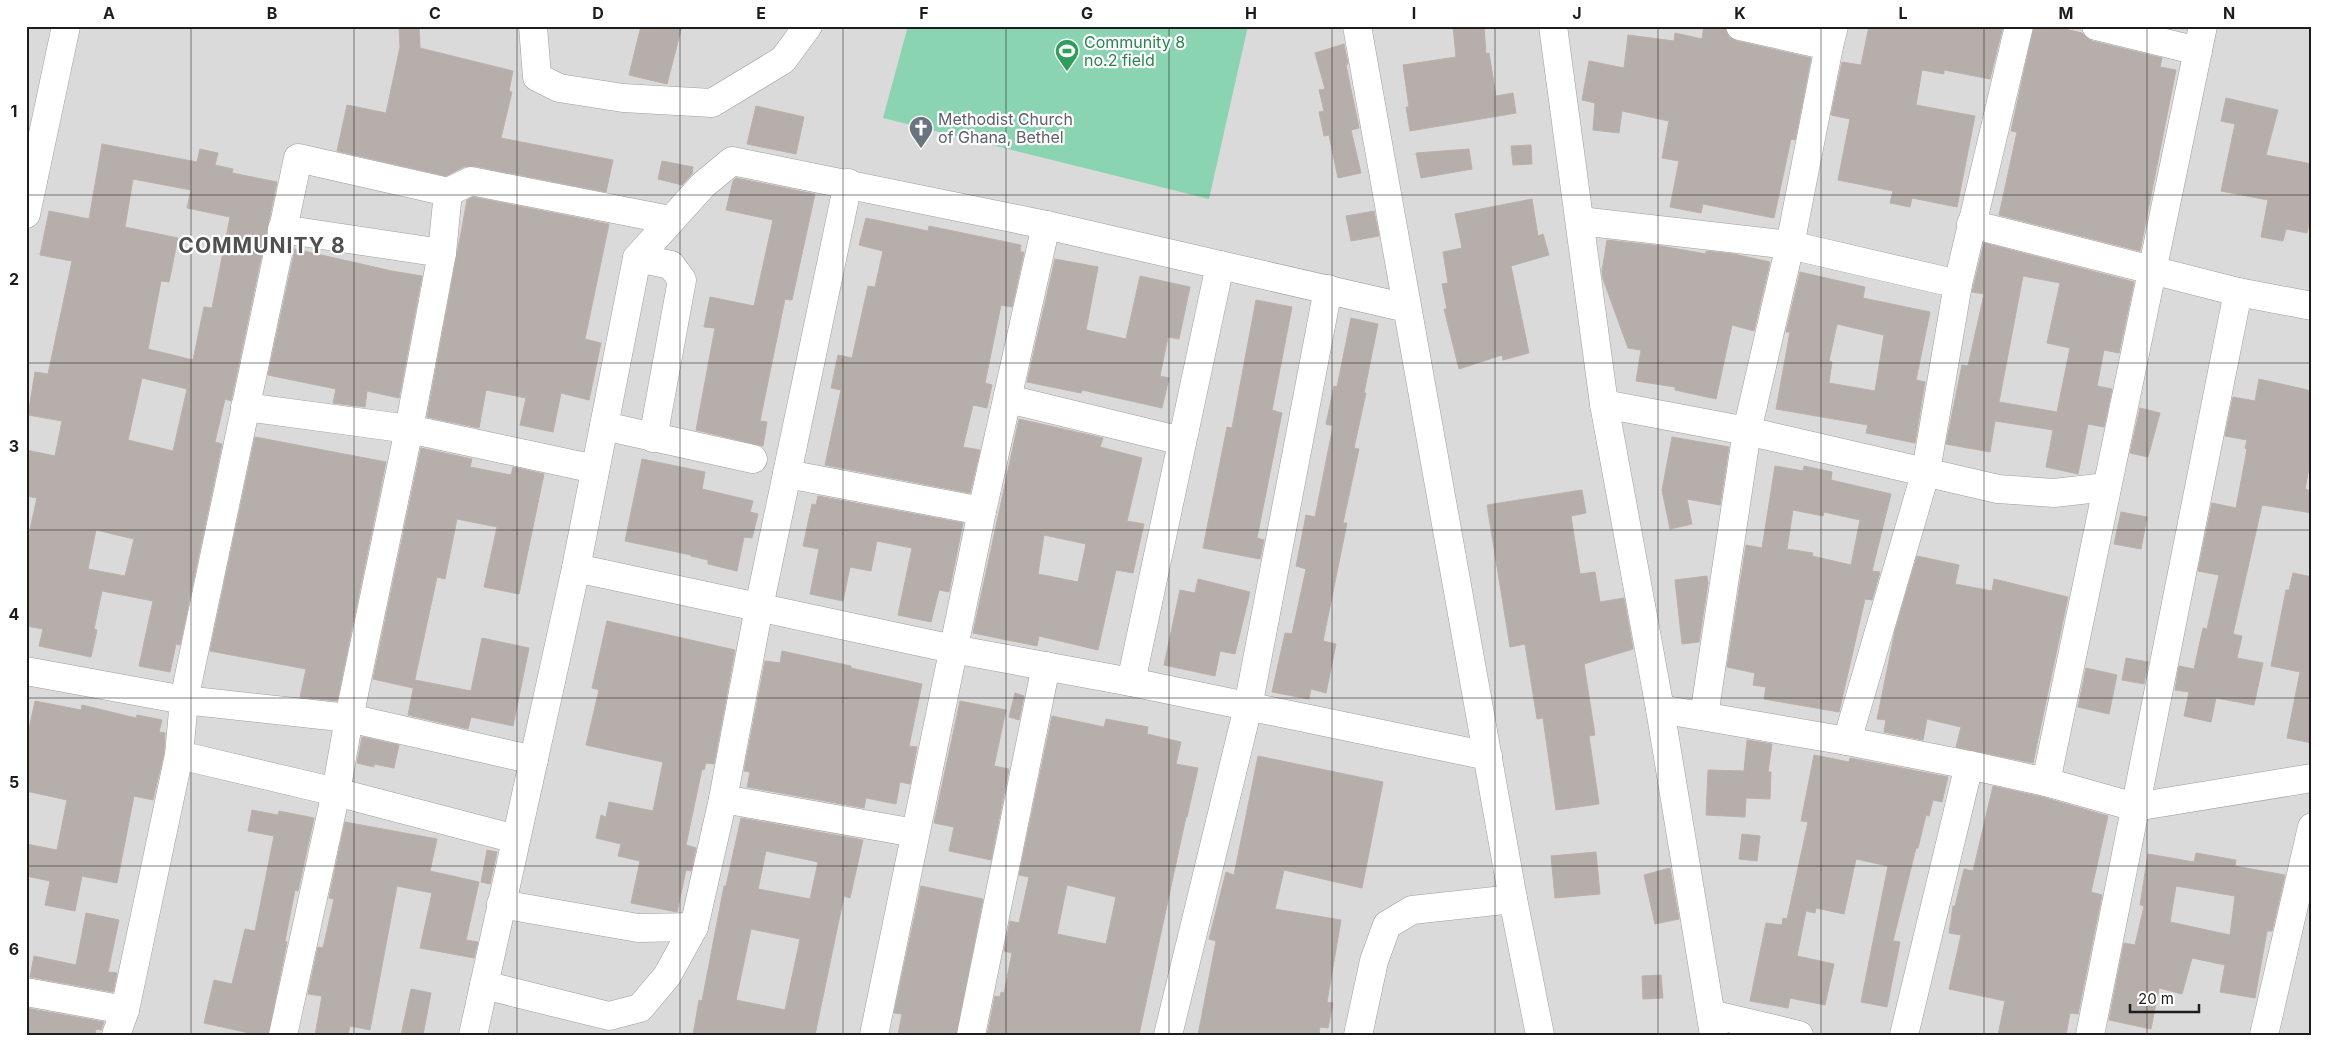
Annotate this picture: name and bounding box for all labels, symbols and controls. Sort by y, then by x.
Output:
text: A [103,3,115,23]
text: B [267,3,277,23]
text: C [429,3,441,23]
text: D [592,3,604,23]
text: E [756,3,766,23]
text: F [919,3,929,23]
text: G [1081,3,1093,23]
text: H [1245,3,1257,23]
text: I [1412,3,1416,23]
text: J [1572,3,1582,23]
text: K [1734,3,1746,23]
text: L [1898,3,1908,23]
text: M [2059,3,2073,23]
text: N [2223,3,2235,23]
place label: Community 8 no.2 field [1084,32,1185,70]
sports icon: Community 8 no.2 field [1054,38,1080,72]
text: 1 [11,101,17,121]
place label: Methodist Church of Ghana, Bethel [938,109,1073,147]
church icon: Methodist Church of Ghana, Bethel [908,115,934,149]
district label: COMMUNITY 8 [178,233,346,258]
text: 2 [9,269,19,289]
text: 3 [9,436,19,456]
text: 4 [9,604,20,624]
text: 5 [9,772,19,792]
text: 6 [9,939,19,959]
scale bar [2130,981,2199,1013]
text: 20 m [2138,989,2174,1008]

